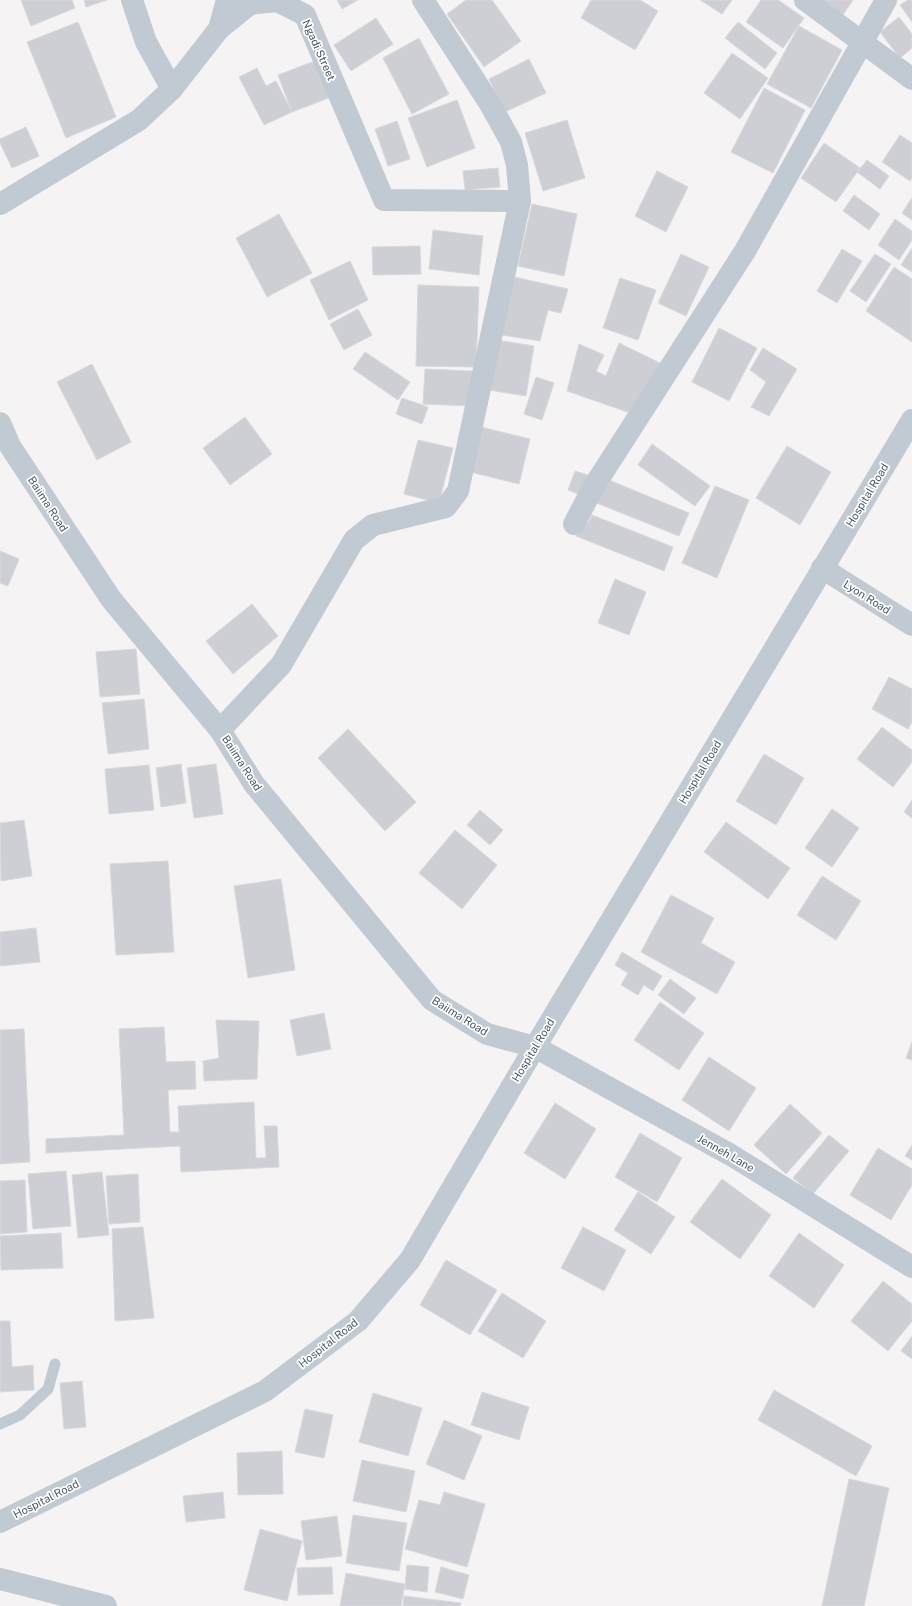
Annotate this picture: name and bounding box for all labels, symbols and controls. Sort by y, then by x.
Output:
street label: Ngadi Street [300,18,338,82]
street label: Hospital Road [843,461,891,529]
street label: Baiima Road [26,474,70,534]
street label: Lyon Road [841,578,893,616]
street label: Baiima Road [220,733,264,793]
street label: Hospital Road [676,738,724,806]
street label: Baiima Road [430,994,490,1038]
street label: Hospital Road [509,1016,557,1084]
street label: Jenneh Lane [696,1132,756,1174]
street label: Hospital Road [296,1316,360,1370]
street label: Hospital Road [11,1477,81,1521]

